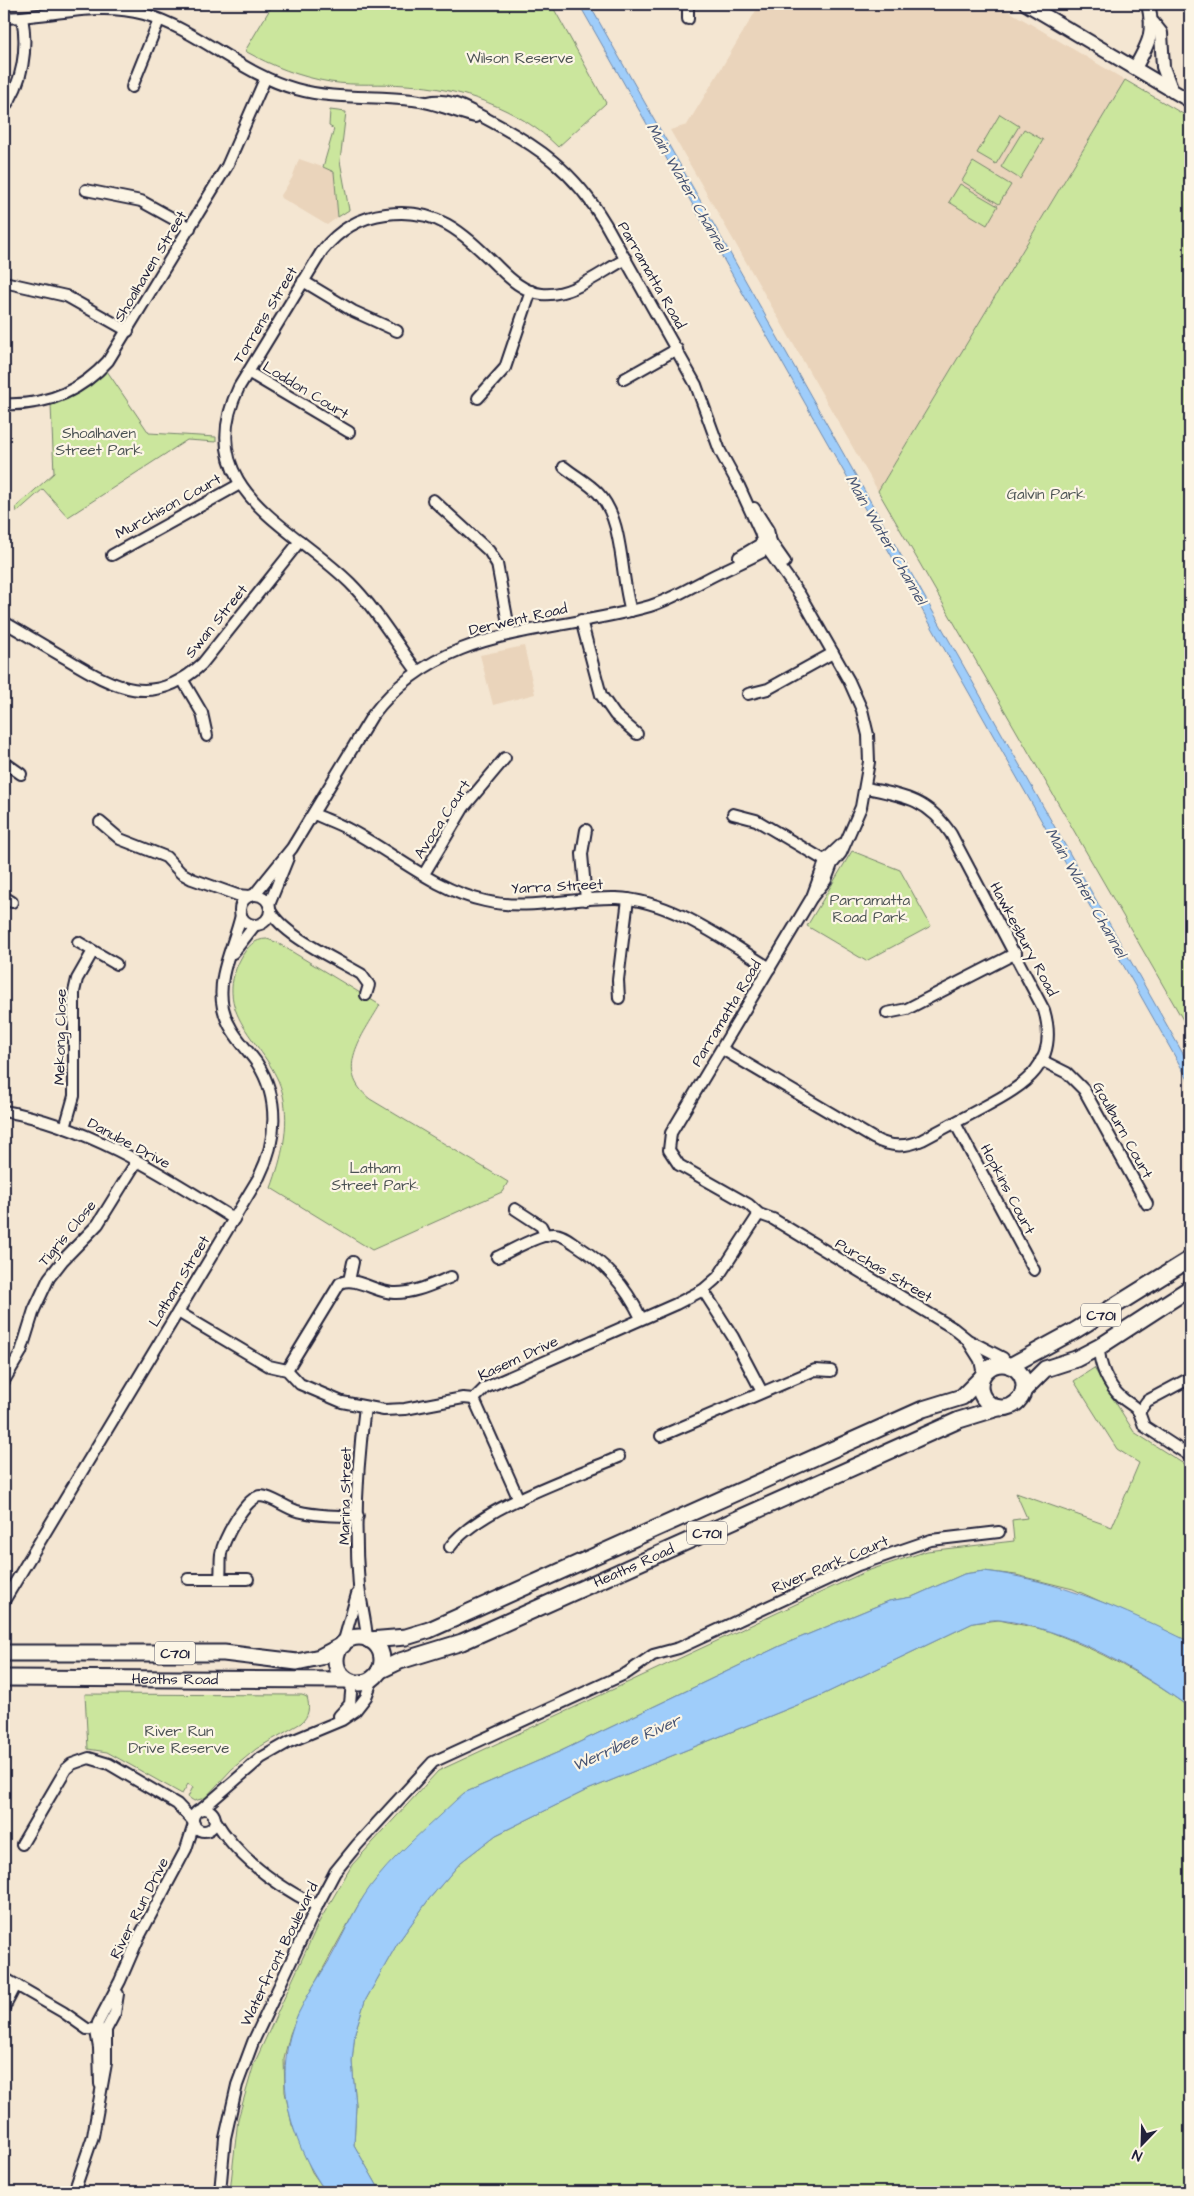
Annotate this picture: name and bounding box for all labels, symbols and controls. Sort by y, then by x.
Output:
park label: Wilson Reserve [467,48,573,69]
water label: Main Water Channel [641,119,734,259]
street label: Shoalhaven Street [109,207,192,326]
street label: Parramatta Road [612,218,691,333]
street label: Torrens Street [228,263,303,368]
street label: Loddon Court [259,356,353,424]
park label: Shoalhaven Street Park [56,423,142,461]
street label: Murchison Court [112,469,225,544]
water label: Main Water Channel [840,471,933,611]
park label: Galvin Park [1007,484,1085,505]
street label: Swan Street [180,580,253,663]
street label: Derwent Road [467,598,570,641]
street label: Avoca Court [409,776,476,863]
water label: Main Water Channel [1040,824,1133,964]
street label: Yarra Street [510,874,604,899]
street label: Hawkesbury Road [984,878,1063,1001]
park label: Parramatta Road Park [830,890,911,928]
street label: Parramatta Road [686,956,767,1070]
street label: Mekong Close [49,989,73,1085]
street label: Goulburn Court [1087,1078,1158,1182]
street label: Danube Drive [84,1113,174,1174]
street label: Hopkins Court [975,1140,1040,1238]
park label: Latham Street Park [332,1158,418,1196]
street label: Tigris Close [33,1196,102,1272]
street label: Latham Street [144,1232,215,1331]
street label: Purchas Street [831,1233,936,1308]
road number: C701 [1081,1304,1121,1326]
street label: Kasem Drive [475,1331,562,1386]
street label: Marina Street [334,1447,357,1545]
road number: C701 [687,1522,727,1545]
street label: River Park Court [769,1530,892,1599]
street label: Heaths Road [590,1538,678,1593]
road number: C701 [155,1642,195,1665]
street label: Heaths Road [132,1669,219,1690]
water label: Werribee River [569,1708,686,1777]
park label: River Run Drive Reserve [129,1721,229,1759]
street label: River Run Drive [105,1854,174,1963]
street label: Waterfront Boulevard [235,1878,324,2030]
north arrow [1116,2118,1166,2168]
text: N [1129,2144,1145,2166]

